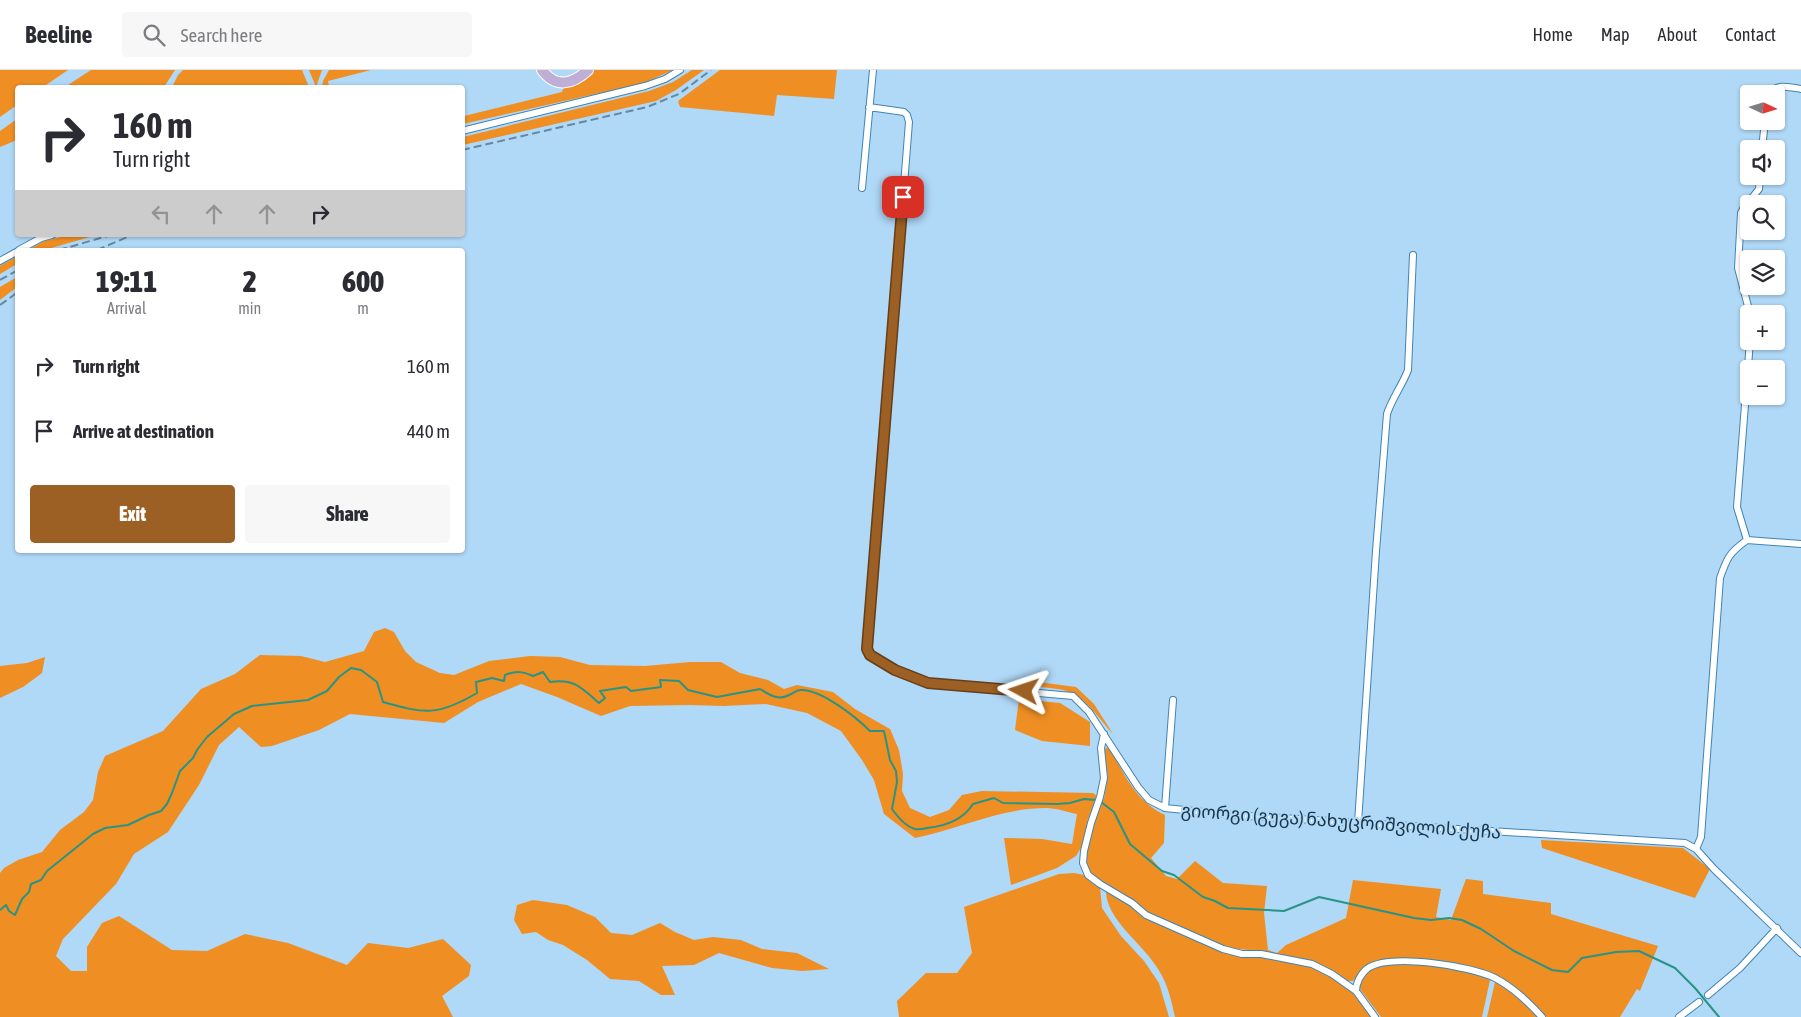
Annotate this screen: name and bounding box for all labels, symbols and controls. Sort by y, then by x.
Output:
search box [122,12,472,57]
text: Beeline [25,21,92,48]
icon: search [140,21,168,49]
text: Search here [180,24,262,46]
text: Home [1533,24,1573,45]
text: Map [1601,24,1630,45]
text: About [1658,24,1697,45]
text: Contact [1725,24,1776,45]
north arrow [1740,85,1785,130]
map controls [1740,85,1785,405]
icon: right [30,105,95,170]
text: 160 m [113,105,192,145]
button: sound [1740,140,1785,185]
text: Turn right [113,146,190,172]
pin [882,176,924,218]
icon: arrive [889,183,917,211]
button: search [1740,195,1785,240]
icon: left [147,200,175,228]
icon: ahead [200,200,228,228]
icon: ahead [253,200,281,228]
icon: right [306,200,334,228]
button: layers [1740,250,1785,295]
text: 19:11 [96,264,157,298]
text: 2 [243,264,257,298]
text: 600 [342,264,384,298]
text: Arrival [107,299,146,317]
text: min [238,299,261,317]
text: m [357,299,369,317]
button: + [1740,305,1785,350]
icon: right [30,352,58,380]
text: Turn right [73,355,140,377]
text: 160 m [407,355,450,377]
button: − [1740,360,1785,405]
icon: arrive [30,417,58,445]
text: Arrive at destination [73,420,214,442]
text: 440 m [407,420,450,442]
button: Exit [30,485,235,543]
button: Share [245,485,450,543]
position arrow [997,664,1049,716]
street label: გიორგი (გუგა) ნახუცრიშვილის ქუჩა [1180,799,1502,844]

